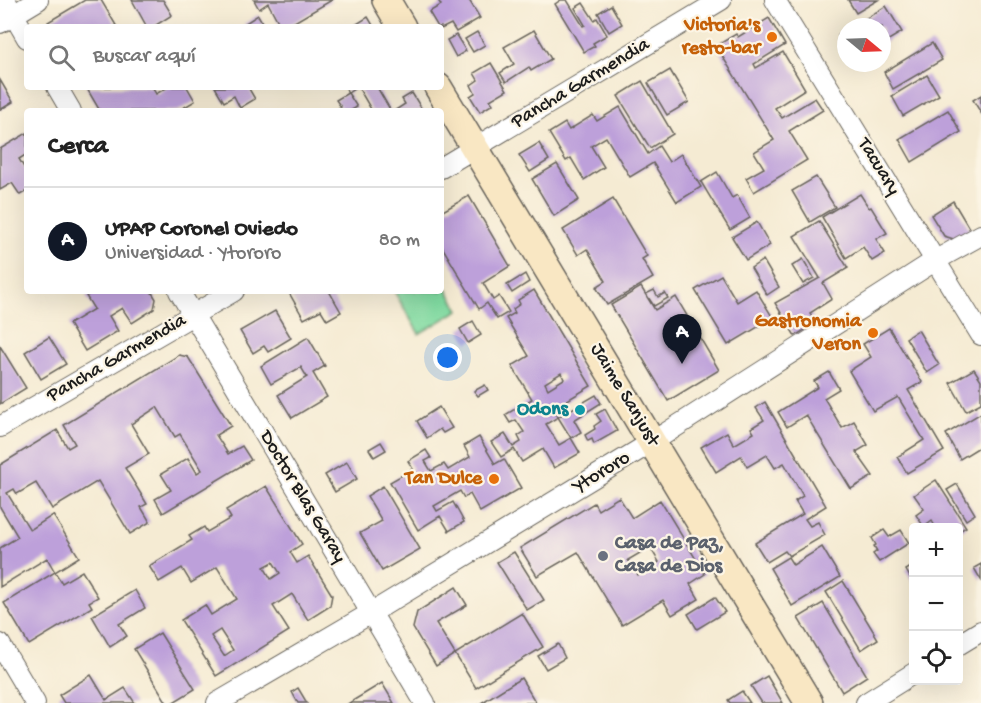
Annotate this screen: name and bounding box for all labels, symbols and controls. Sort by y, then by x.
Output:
place label: Victoria's resto-bar [681,15,762,61]
north arrow [837,18,891,72]
search box [24,24,444,90]
marker: Victoria's resto-bar [765,30,779,44]
street label: Pancha Garmendia [507,33,655,135]
icon: search [45,41,78,74]
text: Buscar aquí [93,44,196,70]
text: Cerca [48,132,108,163]
street label: Tacuary [851,133,905,200]
text: UPAP Coronel Oviedo [105,217,298,243]
text: A [62,230,73,253]
text: 80 m [379,230,420,253]
text: Universidad · Ytororo [105,243,281,266]
street label: Pancha Garmendia [42,309,192,409]
place label: Gastronomia Veron [755,311,862,357]
pin: A [662,314,702,364]
marker: Gastronomia Veron [866,326,880,340]
street label: Jaime Sanjust [584,339,665,452]
your location [433,343,462,372]
place label: Odons [517,399,570,422]
marker: Odons [573,403,587,417]
street label: Doctor Blas Garay [252,425,351,567]
street label: Ytororo [567,447,635,500]
place label: Tan Dulce [403,468,483,491]
marker: Tan Dulce [487,472,501,486]
map controls [909,523,963,685]
button: + [909,523,963,577]
place label: Casa de Paz, Casa de Dios [614,533,724,579]
marker: Casa de Paz, Casa de Dios [596,549,610,563]
button: − [909,577,963,631]
button: locate [909,631,963,685]

